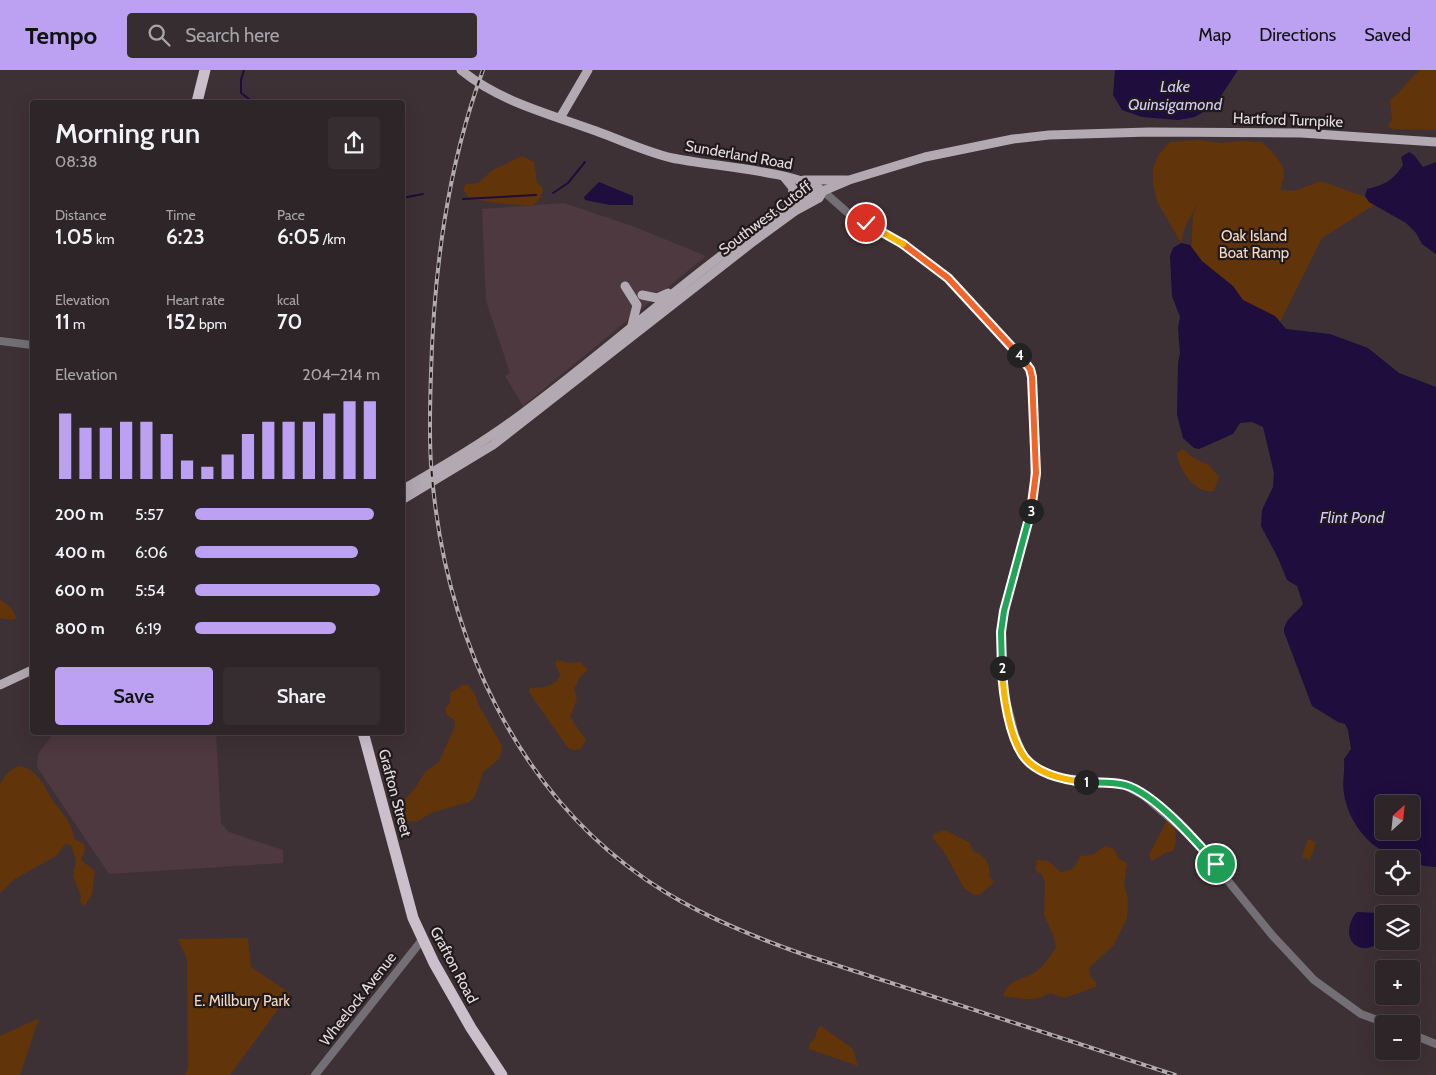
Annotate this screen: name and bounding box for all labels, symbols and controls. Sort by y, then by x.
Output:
search box [127,13,477,58]
text: Tempo [25,21,97,50]
icon: search [145,21,173,49]
text: Search here [185,24,280,47]
text: Map [1198,24,1231,46]
text: Directions [1259,24,1336,46]
text: Saved [1364,24,1411,46]
water label: Lake Quinsigamond [1128,77,1223,114]
street label: Hartford Turnpike [1233,109,1344,131]
text: Morning run [55,116,200,150]
button: share [328,117,380,169]
street label: Sunderland Road [684,137,794,173]
text: 08:38 [55,152,98,171]
street label: Southwest Cutoff [715,177,815,259]
pin [845,202,887,244]
text: Distance [55,206,107,224]
text: Time [166,206,196,224]
text: Pace [277,206,305,224]
icon: check [852,209,880,237]
text: 1.05 [55,224,93,249]
text: 6:23 [166,224,205,249]
text: 6:05 [277,224,319,249]
park label: Oak Island Boat Ramp [1219,227,1289,262]
text: km [93,230,115,248]
text: /km [319,230,346,248]
text: Elevation [55,291,110,309]
text: Heart rate [166,291,225,309]
text: kcal [277,291,299,309]
text: 11 [55,309,70,334]
text: 152 [166,309,196,334]
text: 70 [277,309,302,334]
text: m [70,315,85,333]
text: bpm [196,315,227,333]
pin: 4 [1006,342,1032,368]
text: 4 [1015,346,1024,364]
text: Elevation [55,365,118,384]
text: 204–214 m [302,365,380,384]
pin: 3 [1018,498,1044,524]
text: 3 [1028,502,1035,520]
text: 200 m [55,505,104,524]
text: 5:57 [135,505,164,524]
water label: Flint Pond [1320,508,1385,527]
text: 400 m [55,543,105,562]
text: 6:06 [135,543,168,562]
text: 600 m [55,581,104,600]
text: 5:54 [135,581,165,600]
text: 800 m [55,619,105,638]
text: 6:19 [135,619,162,638]
pin: 2 [990,656,1014,680]
text: 2 [999,659,1006,677]
button: Save [55,667,213,725]
button: Share [223,667,380,725]
street label: Grafton Street [375,747,415,839]
pin: 1 [1074,770,1098,794]
text: 1 [1084,773,1089,791]
north arrow [1375,795,1420,840]
map controls [1375,795,1420,1060]
pin [1195,843,1237,885]
icon: arrive [1202,850,1230,878]
button: locate [1375,850,1420,895]
button: layers [1375,905,1420,950]
street label: Grafton Road [426,924,482,1006]
street label: Wheelock Avenue [316,948,400,1049]
button: + [1375,960,1420,1005]
park label: E. Millbury Park [194,992,290,1010]
button: − [1375,1015,1420,1060]

